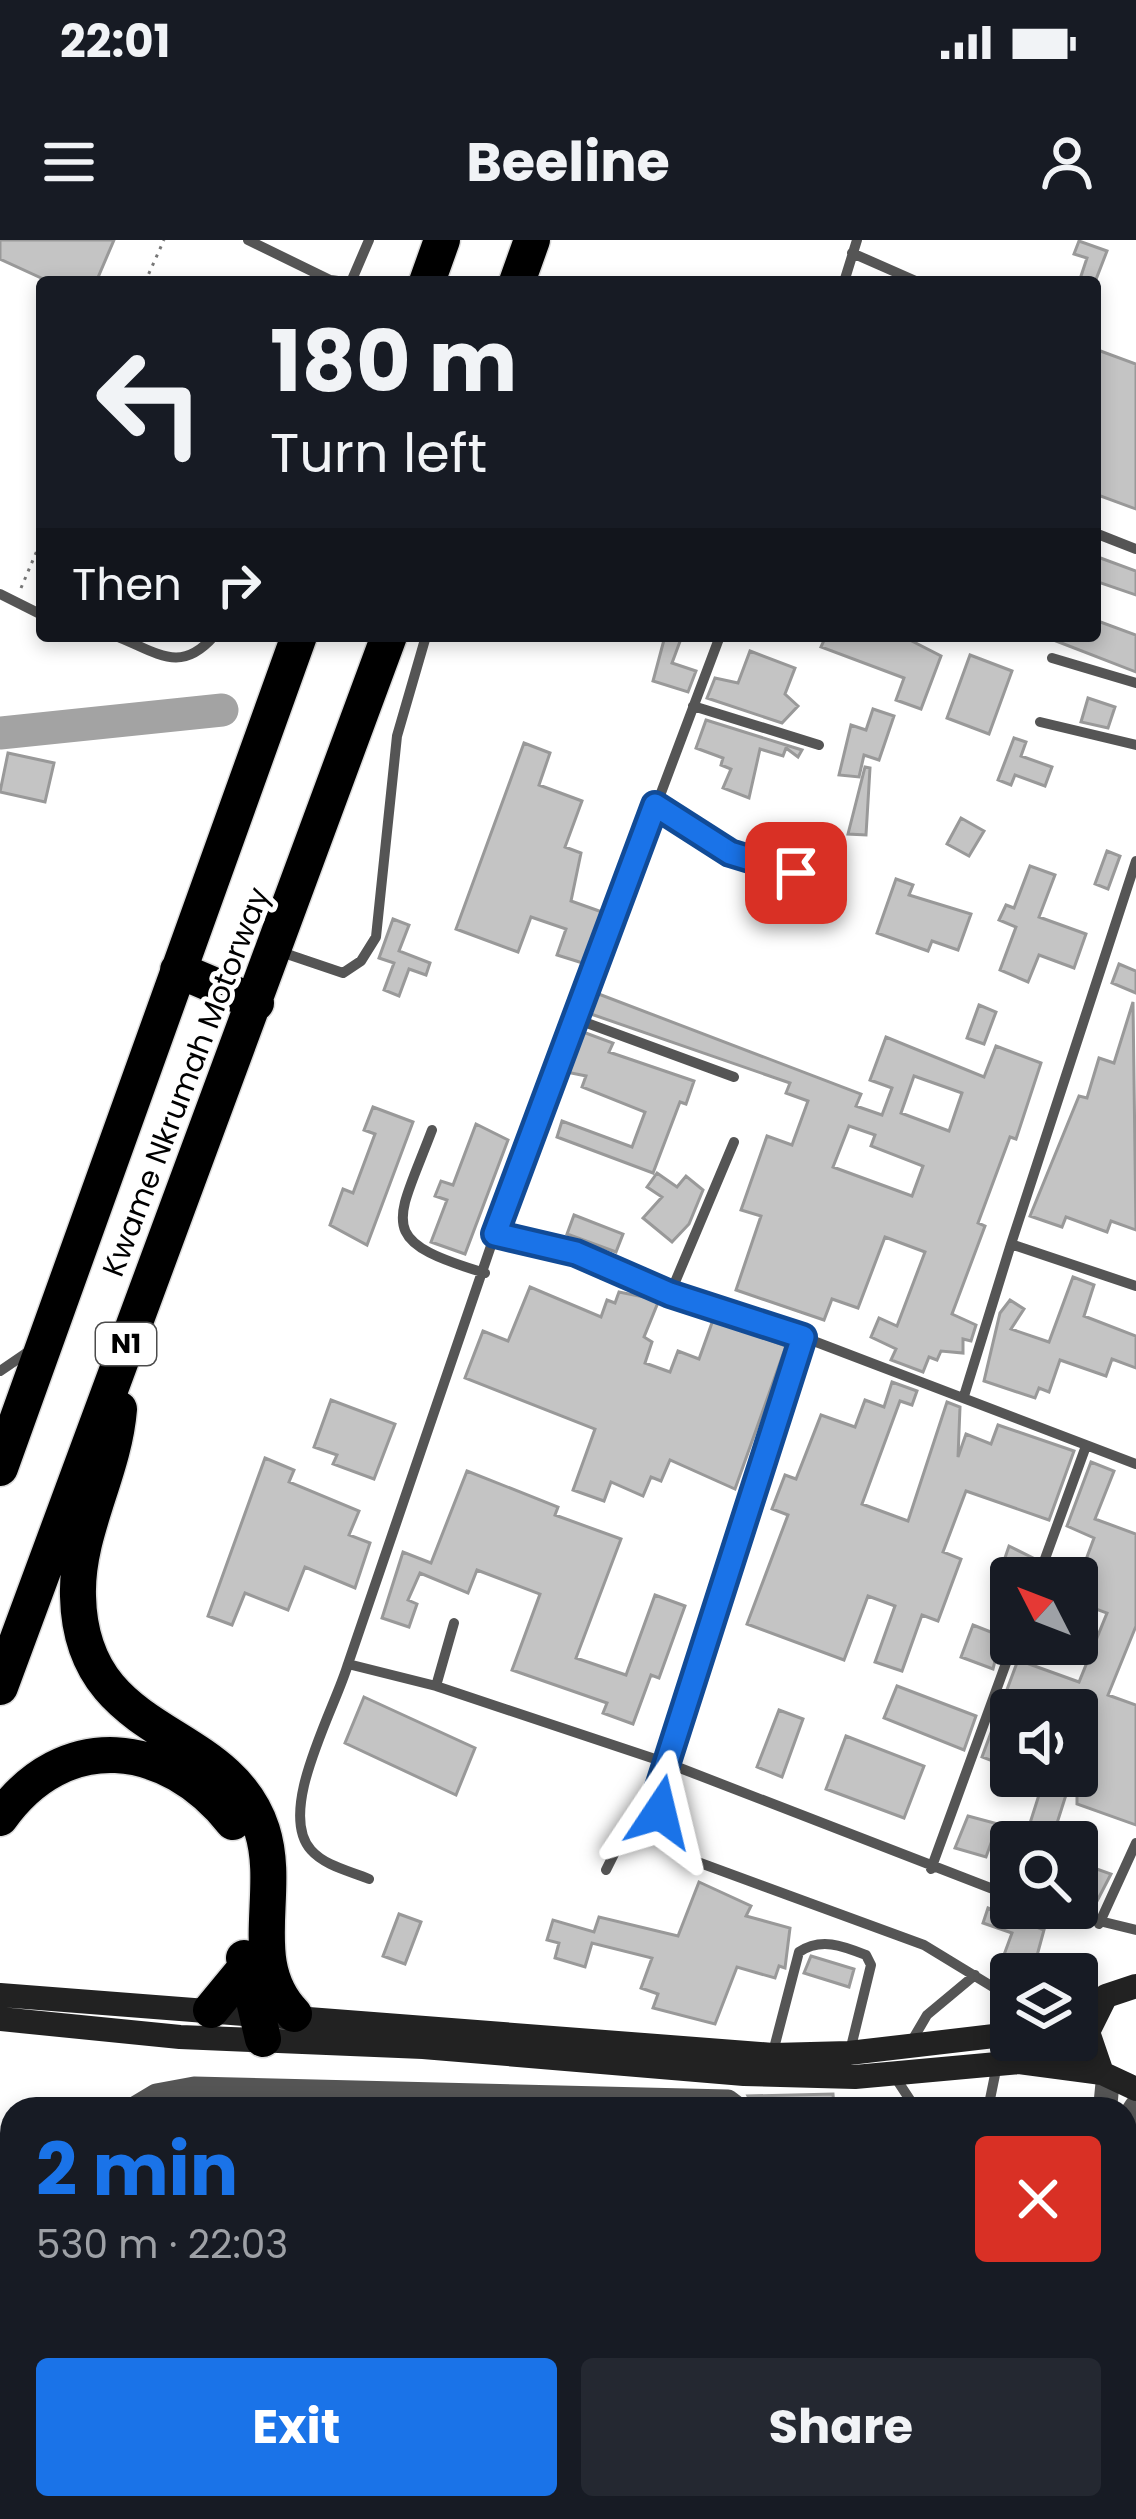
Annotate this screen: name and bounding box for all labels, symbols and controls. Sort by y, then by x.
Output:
text: 22:01 [60,10,170,73]
text: Beeline [466,124,670,200]
icon: menu [36,129,102,195]
icon: person [1034,129,1100,195]
text: 180 m [270,303,518,420]
icon: left [72,324,228,480]
text: Turn left [270,415,487,491]
icon: right [206,552,272,618]
text: Then [72,553,182,616]
pin [745,822,847,924]
icon: arrive [763,840,829,906]
street label: Kwame Nkrumah Motorway [91,881,280,1283]
road number: N1 [96,1323,156,1365]
north arrow [990,1557,1098,1665]
map controls [990,1557,1098,2061]
button: sound [990,1689,1098,1797]
position arrow [597,1749,723,1875]
button: search [990,1821,1098,1929]
button: layers [990,1953,1098,2061]
text: 2 min [36,2119,238,2220]
button: close [975,2136,1101,2262]
text: 530 m · 22:03 [36,2217,288,2272]
button: Exit [36,2358,557,2496]
button: Share [581,2358,1101,2496]

